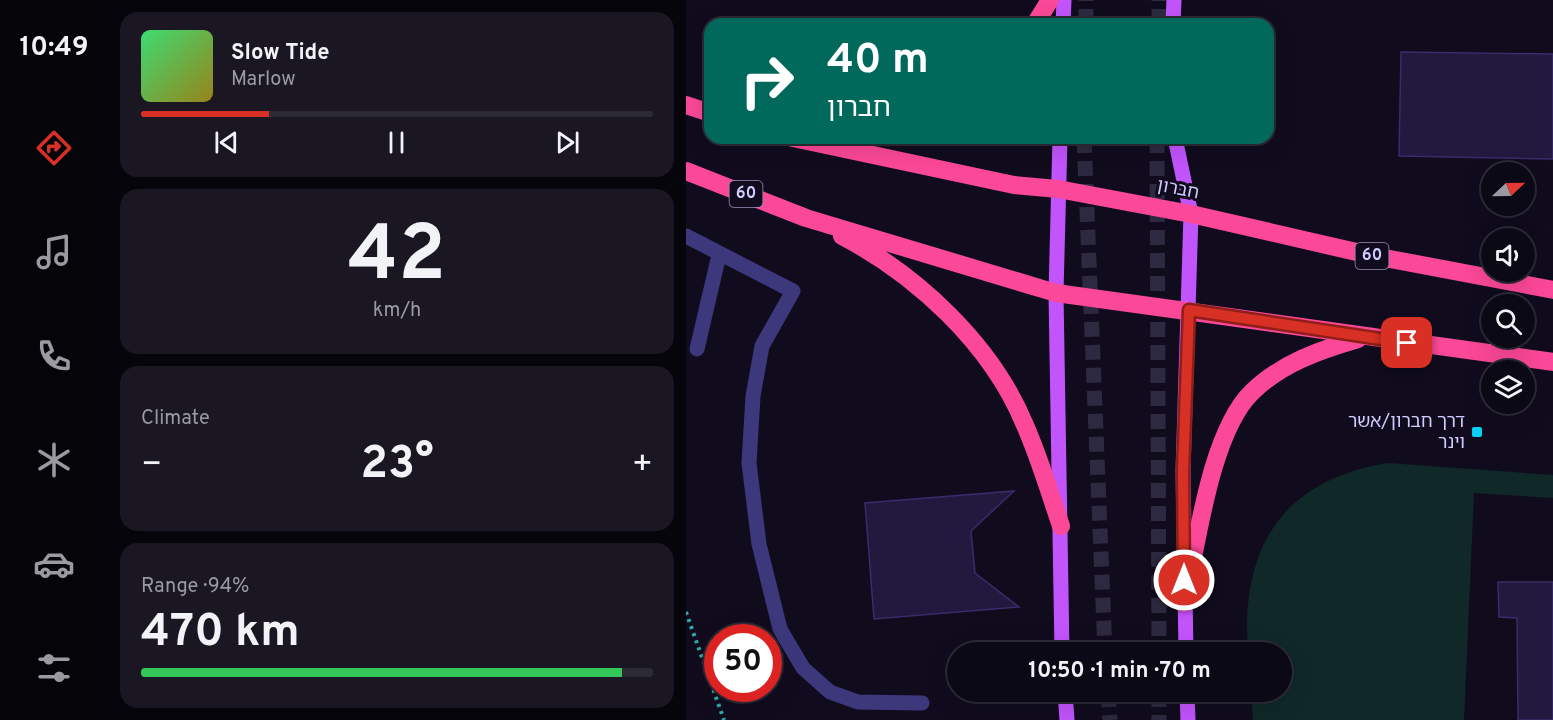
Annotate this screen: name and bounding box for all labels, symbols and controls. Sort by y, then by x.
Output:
text: 10:49 [19,31,89,65]
text: 40 m [827,35,929,88]
text: Slow Tide [231,40,330,67]
icon: right [728,42,806,120]
text: Marlow [231,67,295,93]
text: חברון [827,92,891,126]
icon: previous [210,126,243,159]
icon: pause [380,126,413,159]
icon: next [551,126,584,159]
icon: directions [33,127,75,169]
north arrow [1481,162,1535,216]
map controls [1481,162,1535,414]
street label: חברון [1155,175,1201,205]
road number: 60 [730,181,762,207]
text: 42 [348,209,446,308]
button: sound [1481,228,1535,282]
icon: music [33,231,75,273]
road number: 60 [1356,243,1388,269]
button: search [1481,294,1535,348]
text: km/h [373,298,421,324]
pin [1381,317,1432,368]
icon: arrive [1390,326,1423,359]
icon: phone [33,335,75,377]
button: layers [1481,360,1535,414]
text: Climate [141,406,210,432]
place label: דרך חברון/אשר וינר [1348,411,1465,455]
marker: דרך חברון/אשר וינר [1470,425,1484,439]
text: 23° [360,437,434,494]
icon: climate [33,439,75,481]
text: − [141,445,162,487]
text: + [632,445,653,487]
icon: car [33,543,75,585]
position arrow [1152,548,1216,612]
text: Range · 94% [141,574,250,600]
text: 470 km [141,605,300,662]
speed limit sign: 50 [704,624,782,702]
icon: filters [33,647,75,689]
text: 10:50 · 1 min · 70 m [1028,658,1211,685]

